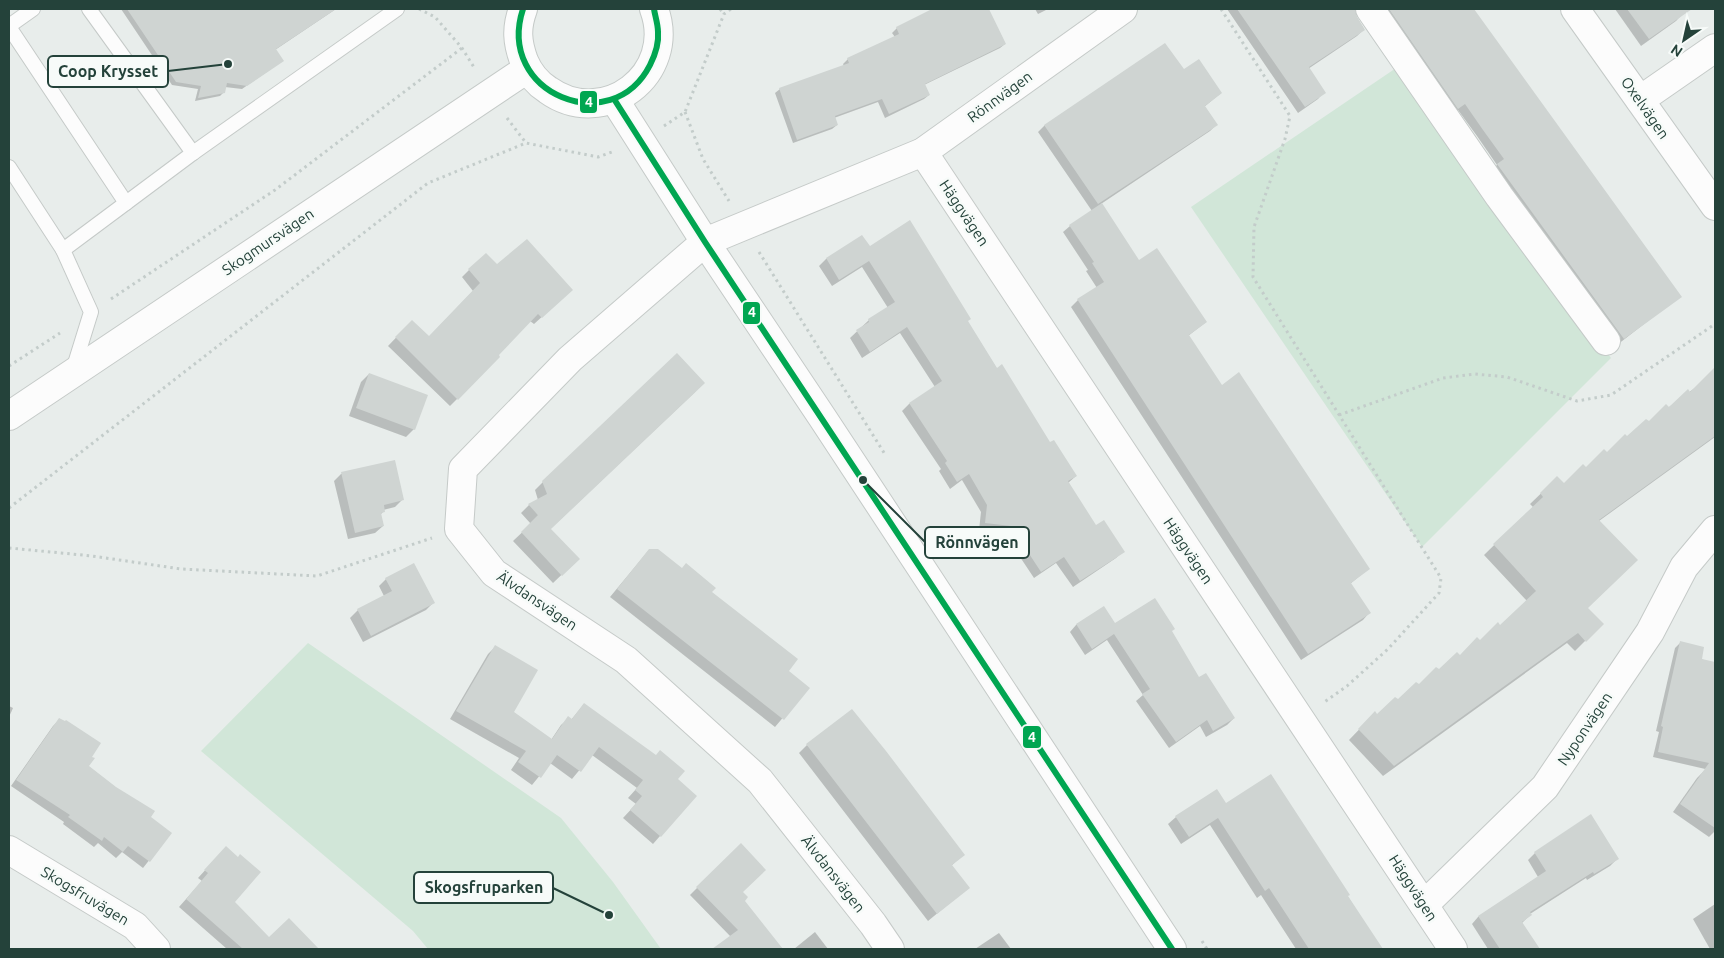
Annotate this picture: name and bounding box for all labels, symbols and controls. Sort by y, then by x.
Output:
north arrow [1659,15,1709,65]
text: N [1668,41,1686,60]
callout: Coop Krysset [48,56,168,87]
text: Coop Krysset [58,62,158,80]
street label: Rönnvägen [964,67,1035,126]
street label: Oxelvägen [1618,73,1673,142]
line badge: 4 [579,90,598,114]
text: 4 [585,94,593,110]
street label: Häggvägen [936,177,993,249]
street label: Skogmursvägen [219,205,317,278]
line badge: 4 [742,301,761,325]
text: 4 [748,304,756,320]
street label: Häggvägen [1160,515,1217,587]
callout: Rönnvägen [925,527,1029,558]
text: Rönnvägen [935,533,1019,551]
street label: Älvdansvägen [494,568,581,634]
street label: Nyponvägen [1554,689,1615,769]
line badge: 4 [1022,725,1042,749]
text: 4 [1028,729,1036,745]
street label: Älvdansvägen [798,832,869,916]
street label: Häggvägen [1386,851,1441,924]
street label: Skogsfruvägen [38,863,132,928]
callout: Skogsfruparken [414,872,553,903]
text: Skogsfruparken [425,878,543,896]

